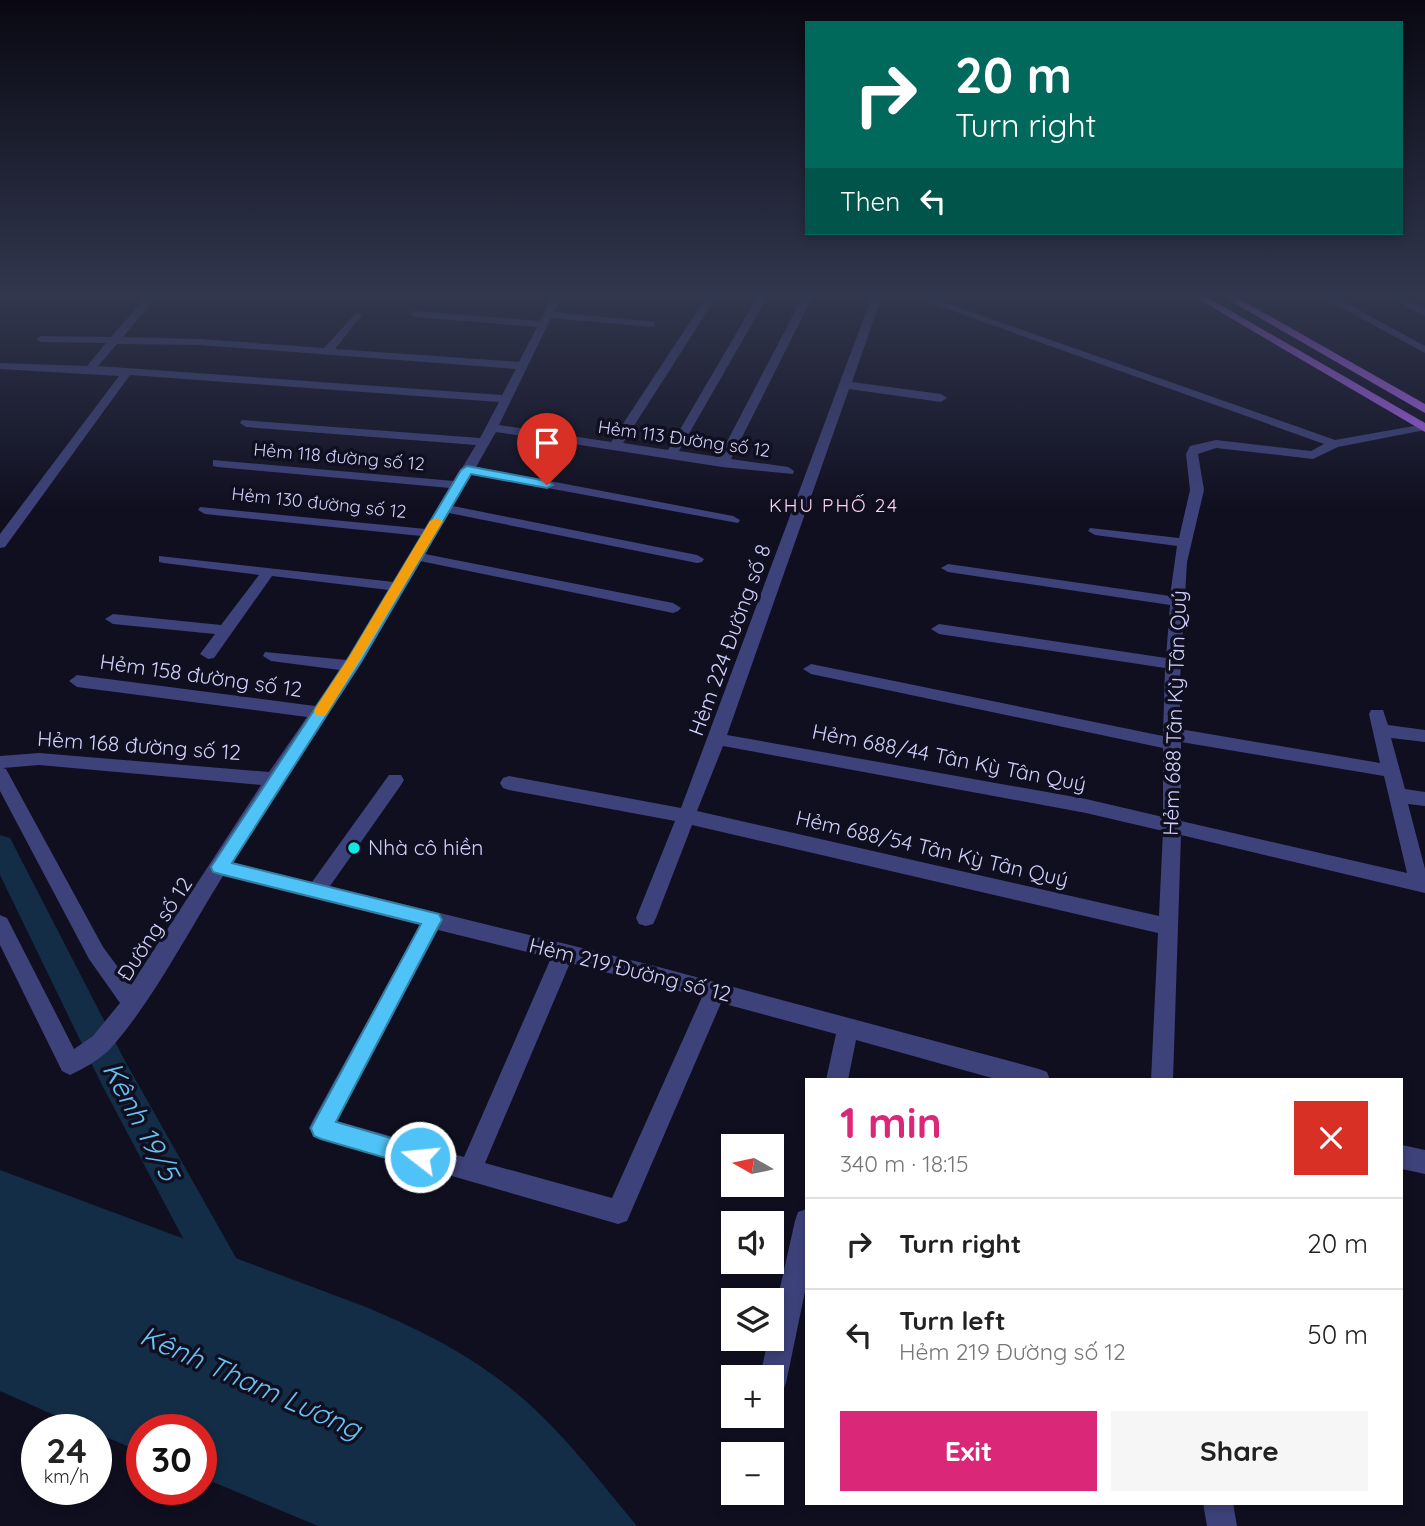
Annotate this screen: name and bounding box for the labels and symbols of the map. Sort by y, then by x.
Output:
pin [517,413,577,485]
street label: Hẻm 113 Đường số 12 [597,415,772,462]
street label: Hẻm 118 đường số 12 [252,438,426,475]
street label: Hẻm 130 đường số 12 [231,482,408,523]
district label: KHU PHỐ 24 [769,493,899,517]
street label: Hẻm 224 Đường số 8 [682,540,776,739]
street label: Hẻm 688 Tân Kỳ Tân Quý [1157,590,1191,836]
street label: Hẻm 158 đường số 12 [98,648,304,702]
street label: Hẻm 688/44 Tân Kỳ Tân Quý [810,718,1088,796]
street label: Hẻm 168 đường số 12 [36,725,242,765]
street label: Hẻm 688/54 Tân Kỳ Tân Quý [793,804,1071,892]
place label: Nhà cô hiền [368,834,483,860]
marker: Nhà cô hiền [346,840,362,856]
street label: Đường số 12 [111,872,197,985]
street label: Hẻm 219 Đường số 12 [527,931,734,1007]
water label: Kênh 19/5 [96,1055,189,1189]
position arrow [383,1120,457,1194]
north arrow [721,1134,784,1197]
water label: Kênh Tham Lương [135,1317,369,1447]
speed limit sign: 30 [126,1414,217,1505]

